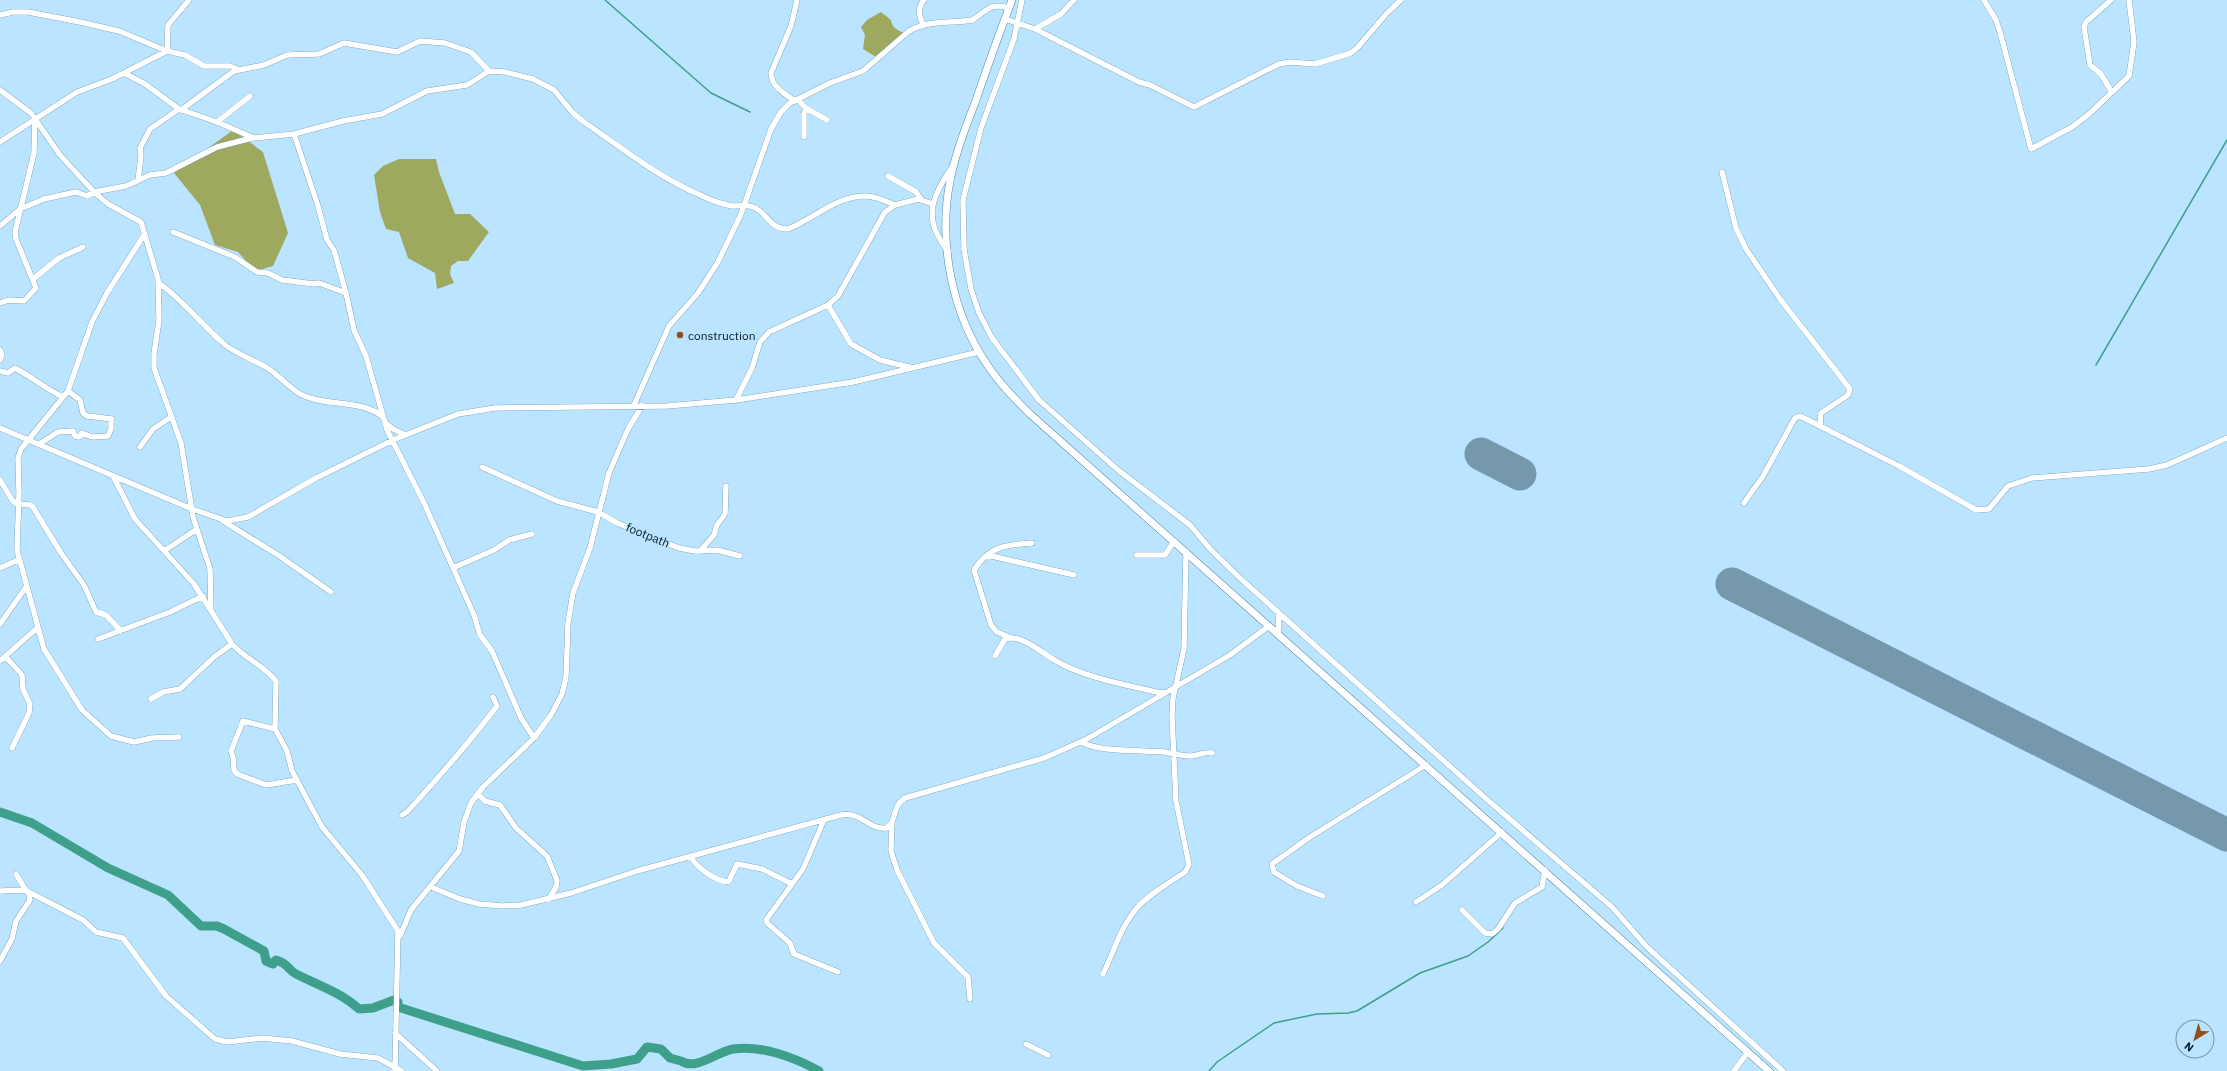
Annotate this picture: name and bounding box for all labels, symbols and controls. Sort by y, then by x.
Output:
place label: construction [688,328,755,343]
marker: construction [675,330,685,340]
street label: footpath [624,519,672,551]
north arrow [2175,1019,2215,1059]
text: N [2182,1039,2196,1055]

